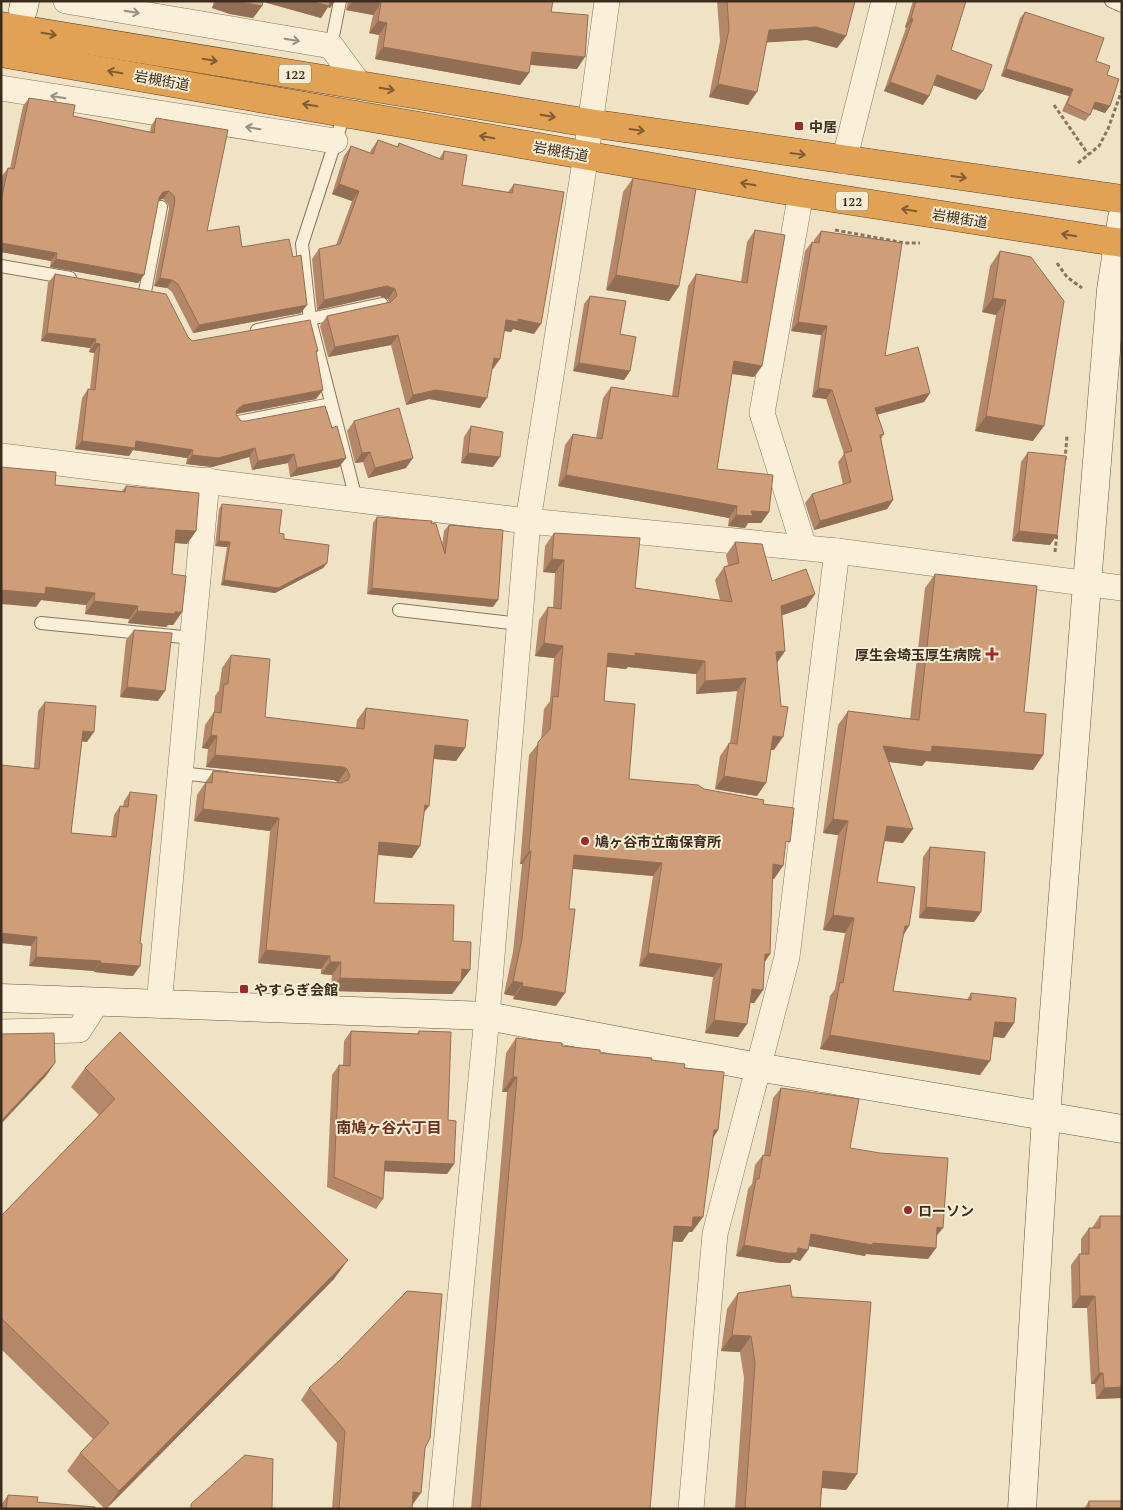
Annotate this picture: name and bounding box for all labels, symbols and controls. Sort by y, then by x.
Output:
one-way arrow [123,8,139,18]
one-way arrow [41,29,57,39]
one-way arrow [283,35,299,45]
one-way arrow [201,55,217,65]
road number: 122 [279,64,311,84]
street label: 岩槻街道 [133,66,191,94]
one-way arrow [107,67,123,77]
one-way arrow [379,85,395,95]
one-way arrow [50,91,66,101]
one-way arrow [302,100,318,110]
one-way arrow [539,111,555,121]
place label: 中居 [809,117,837,136]
marker: 中居 [793,120,805,132]
one-way arrow [245,123,261,133]
one-way arrow [629,126,645,136]
one-way arrow [479,132,495,142]
street label: 岩槻街道 [532,137,590,165]
one-way arrow [790,149,806,159]
one-way arrow [951,172,967,182]
one-way arrow [741,178,757,188]
road number: 122 [836,192,868,210]
one-way arrow [901,204,917,214]
street label: 岩槻街道 [931,204,989,232]
one-way arrow [1062,230,1078,240]
place label: 厚生会埼玉厚生病院 [855,645,981,664]
marker: 厚生会埼玉厚生病院 [985,647,999,661]
place label: 鳩ヶ谷市立南保育所 [595,832,721,851]
marker: 鳩ヶ谷市立南保育所 [579,835,591,847]
place label: やすらぎ会館 [254,980,338,999]
marker: やすらぎ会館 [238,983,250,995]
district label: 南鳩ヶ谷六丁目 [336,1117,442,1137]
place label: ローソン [918,1201,974,1220]
marker: ローソン [902,1204,914,1216]

